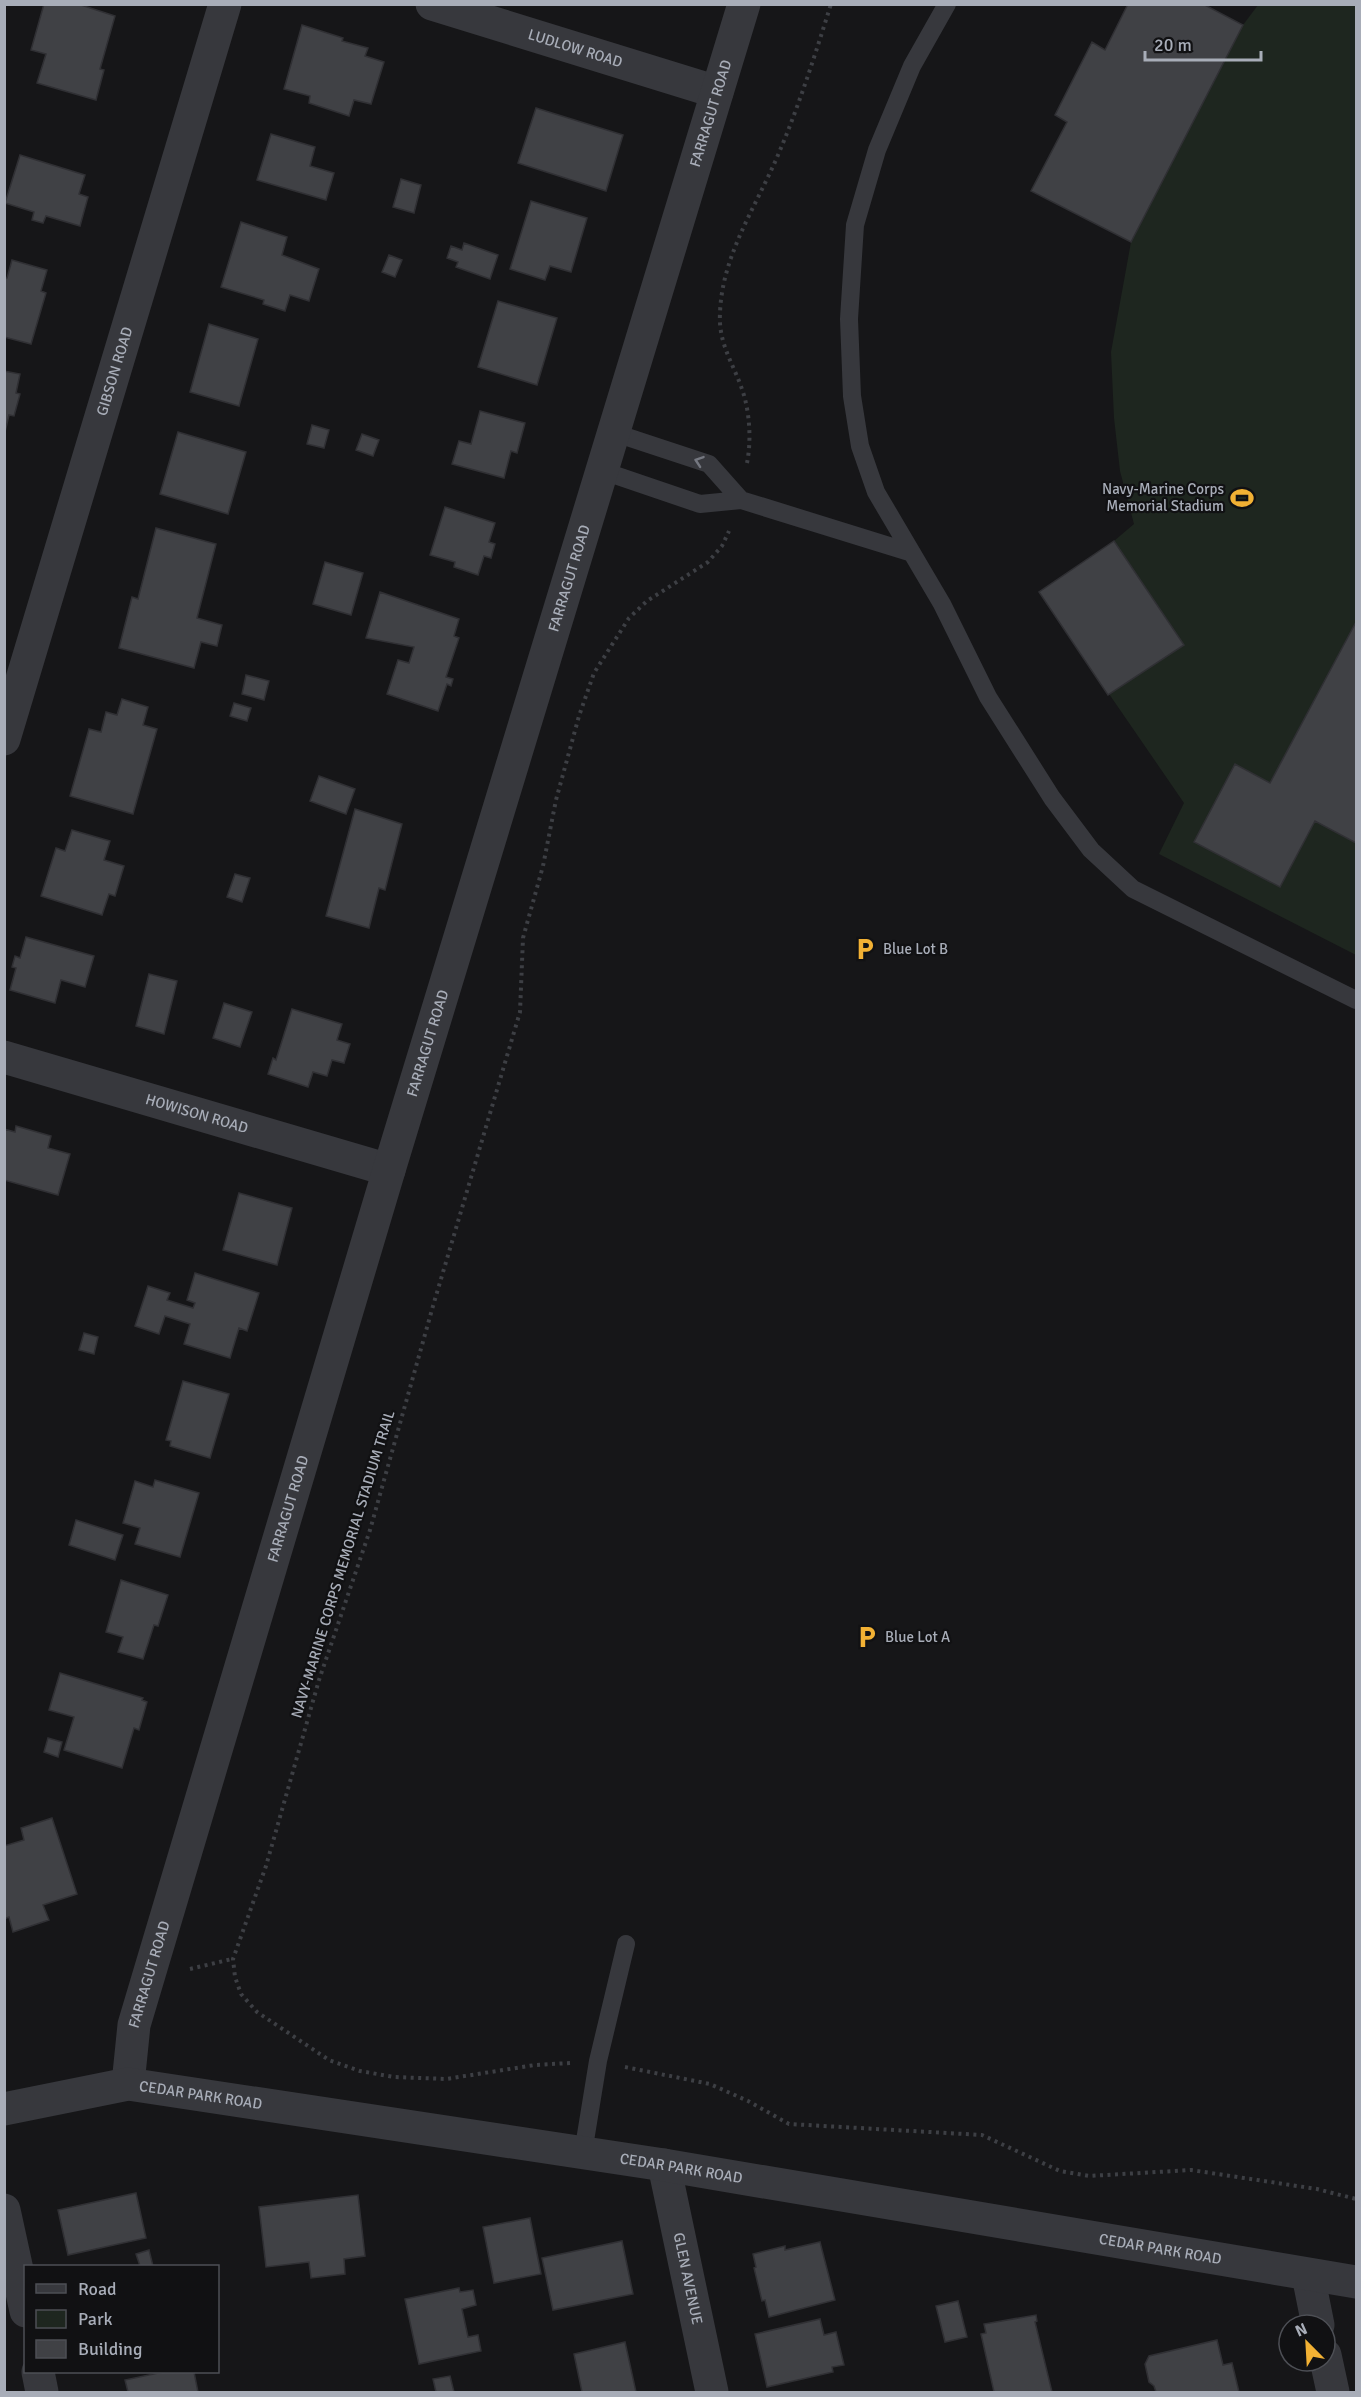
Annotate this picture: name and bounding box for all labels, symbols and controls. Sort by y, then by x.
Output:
scale bar [1145,24,1260,62]
street label: LUDLOW ROAD [526,25,625,71]
text: 20 m [1154,34,1192,56]
street label: FARRAGUT ROAD [686,58,735,169]
street label: GIBSON ROAD [93,325,136,418]
one-way arrow [694,455,705,468]
place label: Navy-Marine Corps Memorial Stadium [1102,480,1224,515]
sports icon: Navy-Marine Corps Memorial Stadium [1229,485,1255,511]
street label: FARRAGUT ROAD [544,523,594,634]
parking icon: Blue Lot B [852,936,878,962]
place label: Blue Lot B [883,940,948,958]
street label: FARRAGUT ROAD [403,988,452,1099]
street label: HOWISON ROAD [143,1090,250,1137]
street label: NAVY-MARINE CORPS MEMORIAL STADIUM TRAIL [287,1408,399,1720]
street label: FARRAGUT ROAD [263,1453,312,1564]
parking icon: Blue Lot A [854,1624,880,1650]
place label: Blue Lot A [885,1628,950,1646]
street label: FARRAGUT ROAD [125,1919,174,2030]
street label: CEDAR PARK ROAD [138,2077,263,2113]
street label: CEDAR PARK ROAD [619,2149,744,2187]
street label: CEDAR PARK ROAD [1098,2230,1223,2268]
street label: GLEN AVENUE [670,2231,706,2326]
legend [24,2265,219,2373]
text: Road [78,2278,117,2300]
text: Park [78,2308,113,2330]
north arrow [1277,2313,1337,2373]
text: N [1292,2319,1310,2342]
text: Building [78,2338,142,2360]

